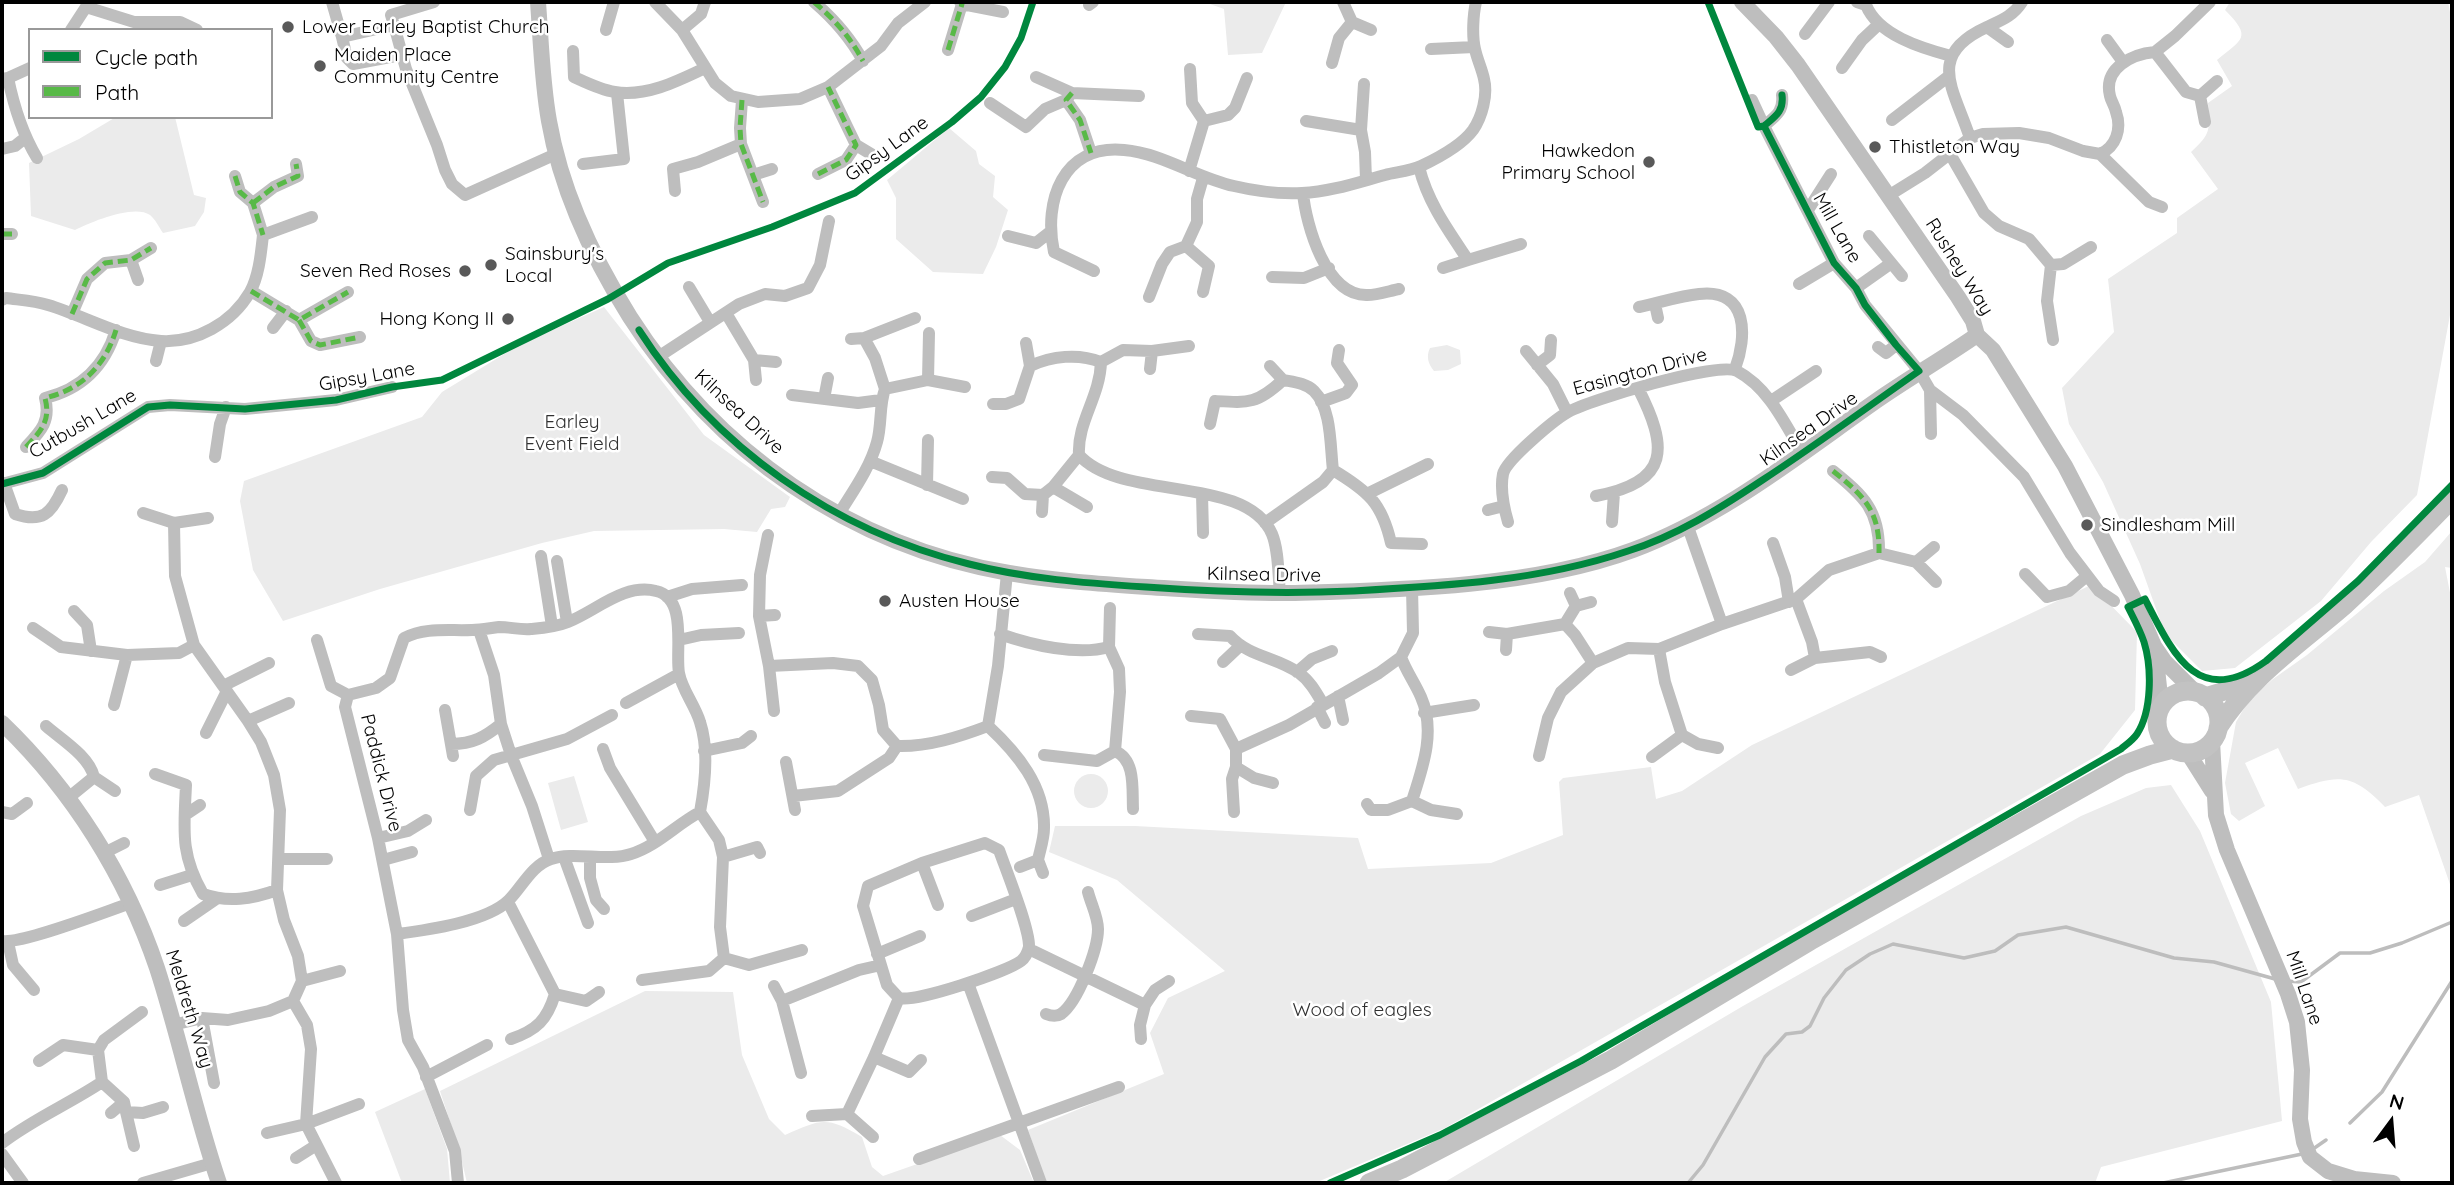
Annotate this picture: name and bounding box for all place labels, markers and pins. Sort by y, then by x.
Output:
place label: Lower Earley Baptist Church [302,16,550,38]
marker: Lower Earley Baptist Church [280,19,296,35]
place label: Maiden Place Community Centre [334,44,499,88]
marker: Maiden Place Community Centre [312,58,328,74]
place label: Thistleton Way [1889,136,2020,158]
marker: Thistleton Way [1867,139,1883,155]
place label: Hawkedon Primary School [1502,140,1635,184]
marker: Hawkedon Primary School [1641,154,1657,170]
place label: Sainsbury's Local [505,243,604,287]
marker: Sainsbury's Local [483,257,499,273]
place label: Seven Red Roses [300,260,451,282]
marker: Seven Red Roses [457,263,473,279]
place label: Hong Kong II [379,308,494,330]
marker: Hong Kong II [500,311,516,327]
place label: Sindlesham Mill [2101,514,2235,536]
marker: Sindlesham Mill [2079,517,2095,533]
place label: Austen House [899,590,1020,612]
marker: Austen House [877,593,893,609]

